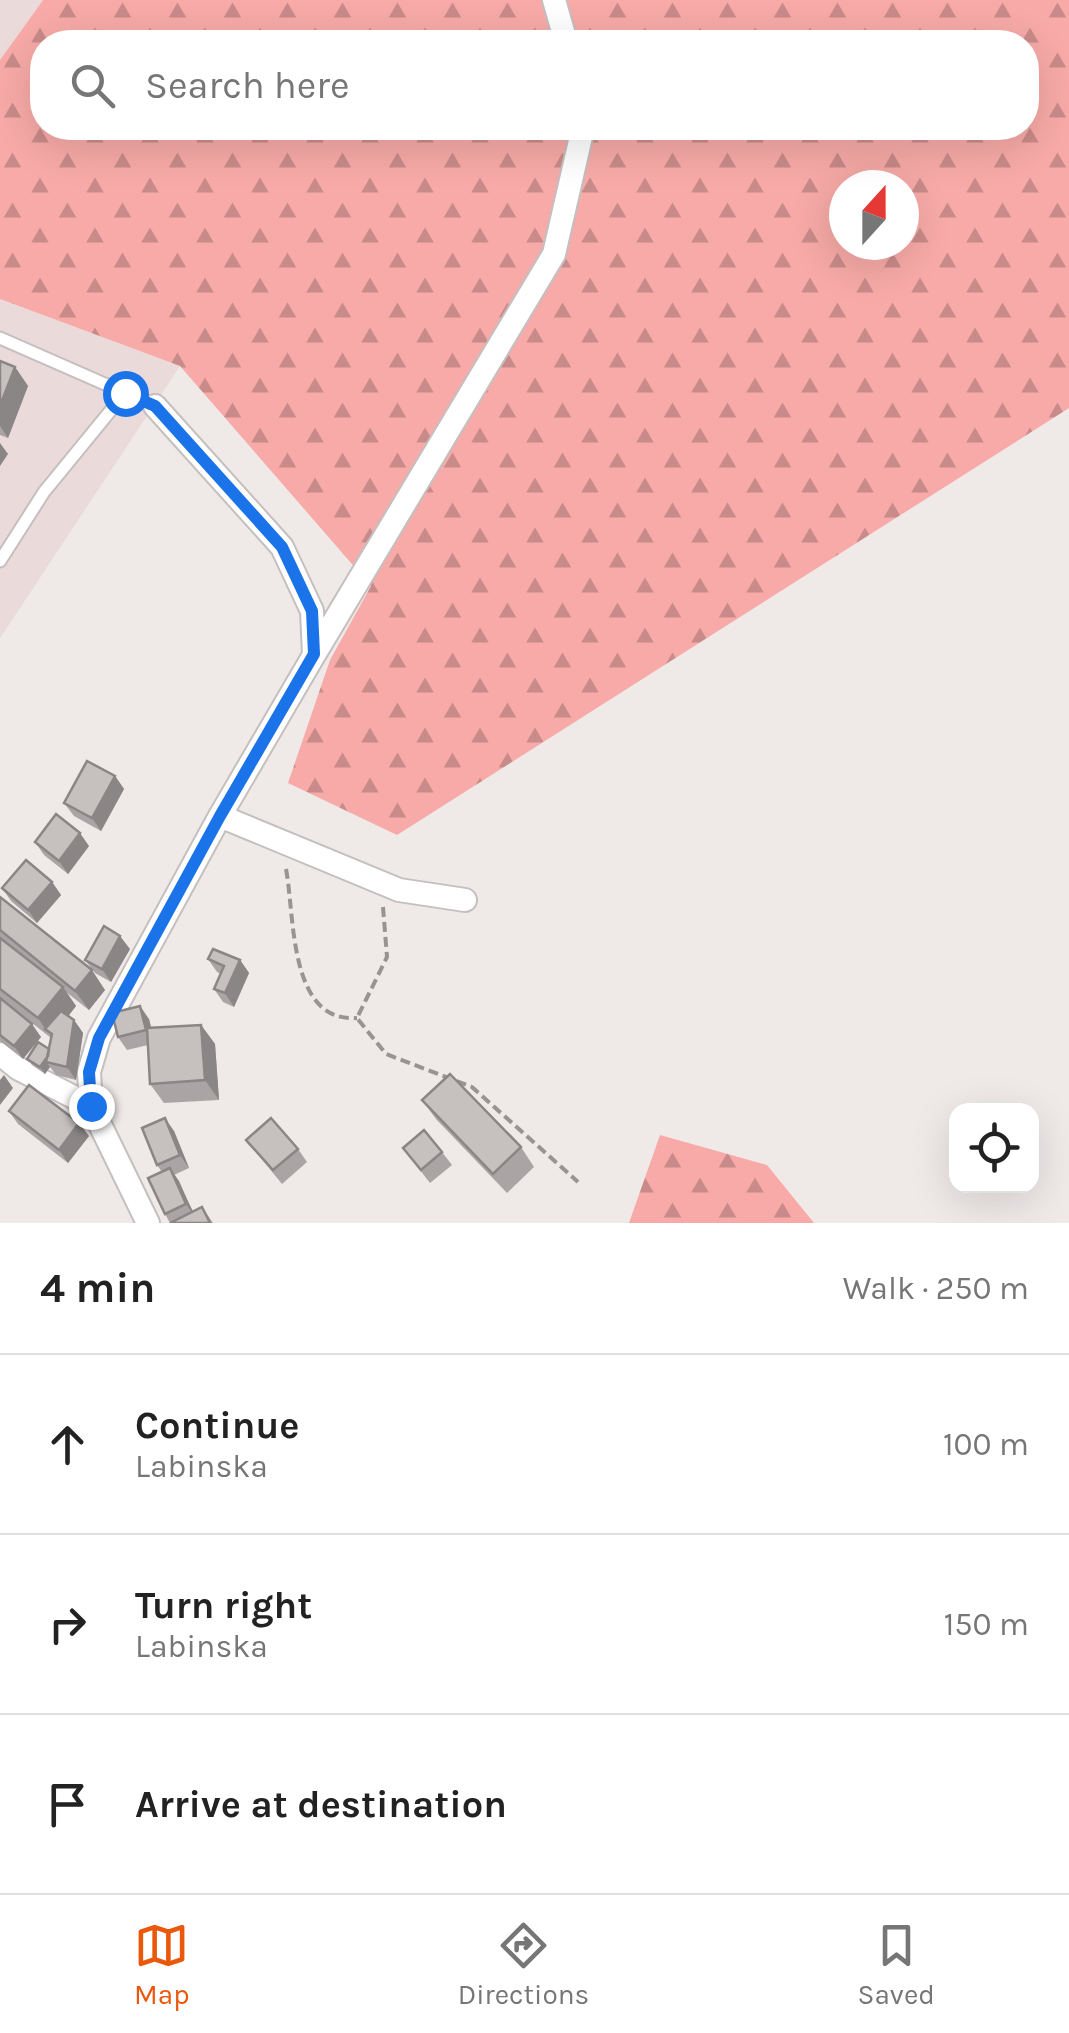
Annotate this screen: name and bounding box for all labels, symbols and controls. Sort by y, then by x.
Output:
search box [30,30,1039,140]
icon: search [65,58,120,113]
text: Search here [145,63,349,108]
north arrow [829,170,919,260]
route start [103,371,149,417]
route end [69,1084,115,1130]
map controls [949,1103,1039,1193]
button: locate [949,1103,1039,1193]
text: 4 min [40,1263,155,1313]
text: Walk · 250 m [843,1270,1029,1307]
text: Continue [135,1403,299,1448]
icon: ahead [40,1417,95,1472]
text: 100 m [943,1426,1029,1463]
text: Labinska [135,1448,268,1485]
text: Turn right [135,1583,312,1628]
icon: right [40,1597,95,1652]
text: 150 m [944,1606,1029,1643]
text: Labinska [135,1628,268,1665]
icon: arrive [40,1777,95,1832]
text: Arrive at destination [135,1782,507,1827]
tab: Map [134,1918,190,2011]
tab: Directions [458,1918,589,2011]
tab: Saved [857,1918,935,2011]

